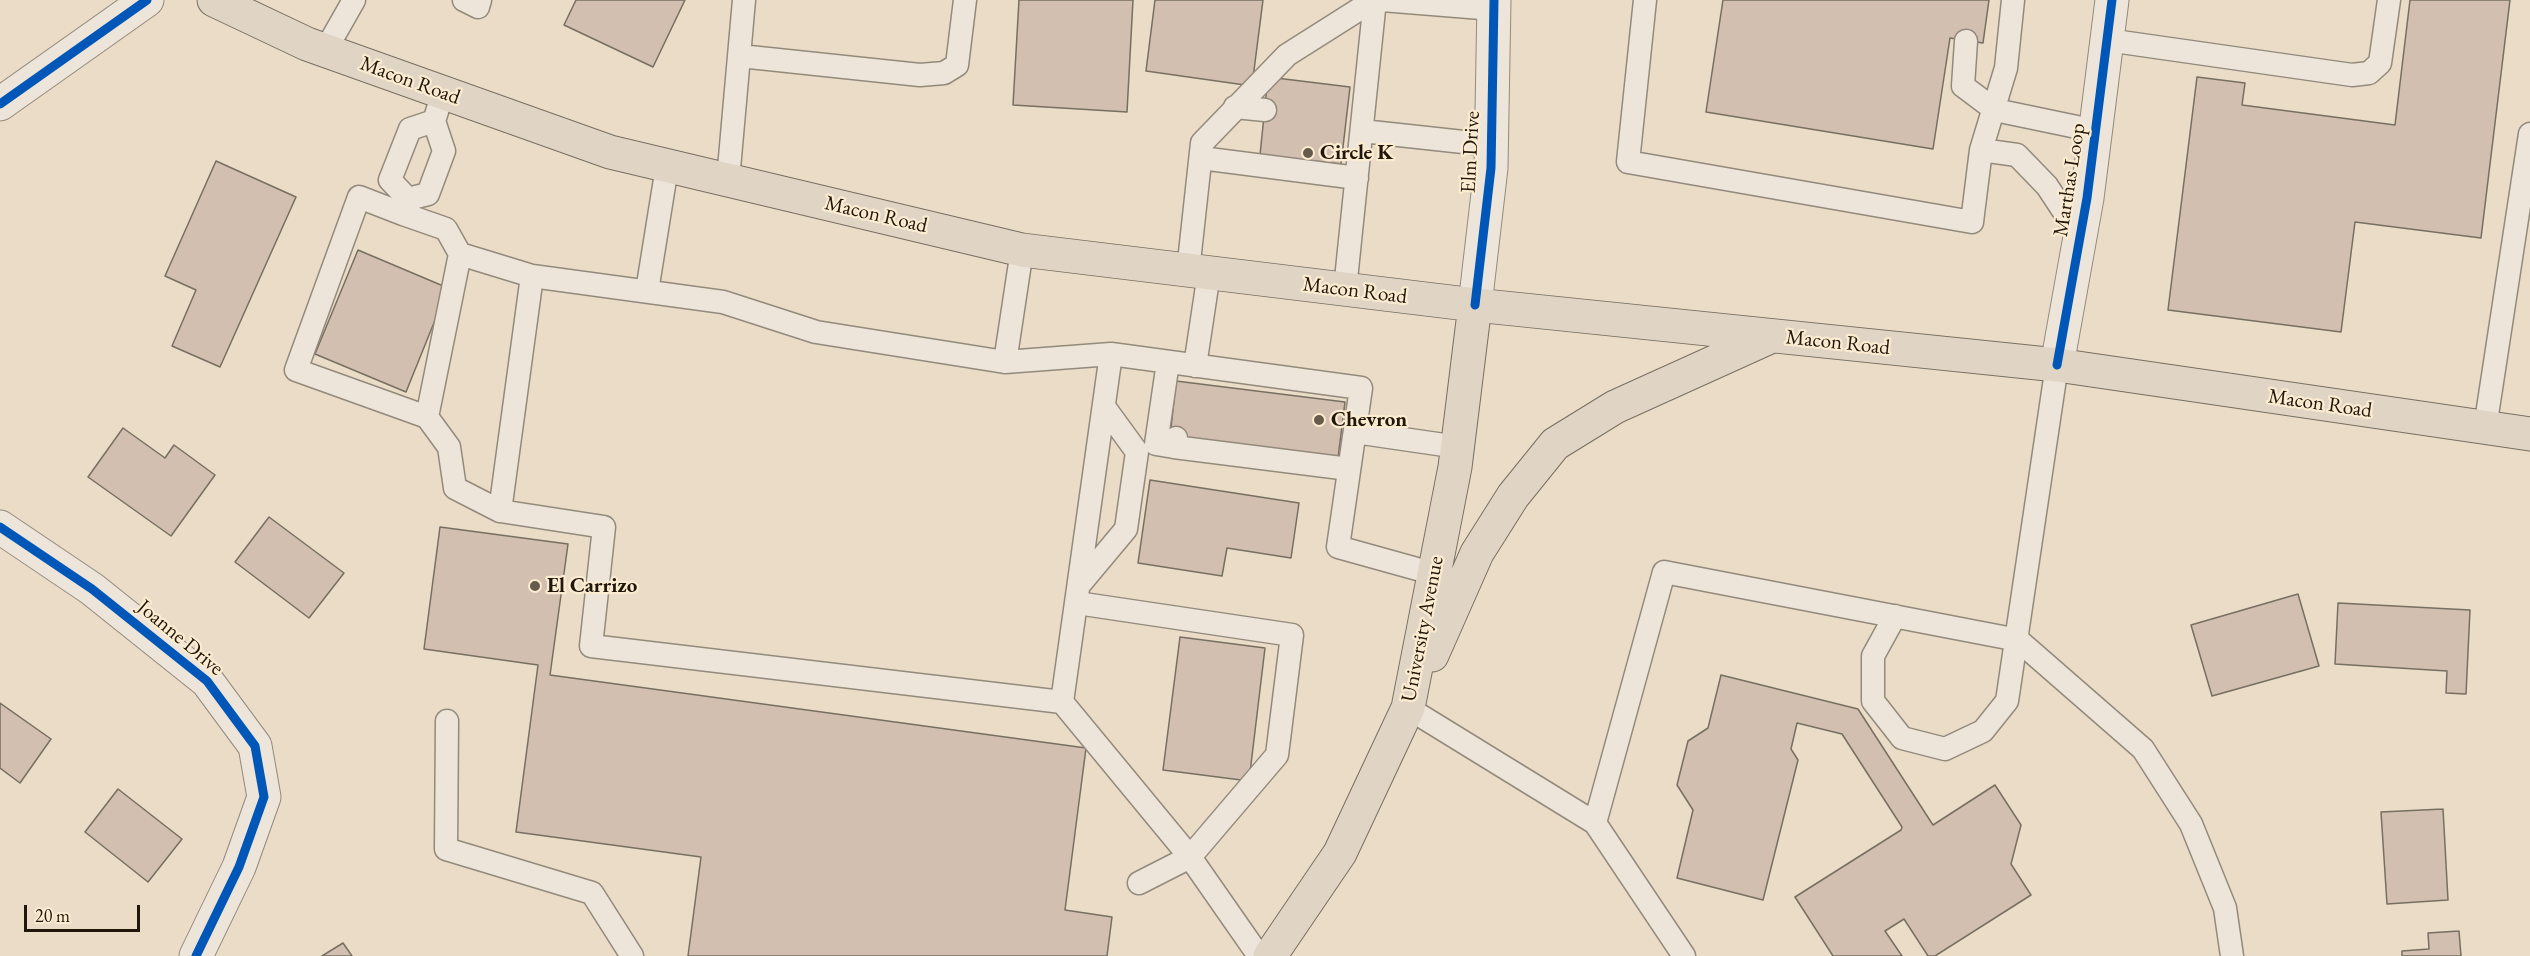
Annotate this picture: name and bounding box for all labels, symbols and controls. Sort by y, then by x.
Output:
street label: Macon Road [357,51,463,111]
street label: Elm Drive [1456,110,1486,194]
street label: Marthas Loop [2049,121,2091,239]
place label: Circle K [1320,140,1393,166]
marker: Circle K [1301,146,1315,160]
street label: Macon Road [822,191,930,239]
street label: Macon Road [1302,272,1408,310]
street label: Macon Road [1785,325,1891,361]
street label: Macon Road [2266,384,2374,424]
place label: Chevron [1331,407,1407,433]
marker: Chevron [1312,413,1326,427]
street label: University Avenue [1397,554,1449,704]
place label: El Carrizo [547,573,637,599]
marker: El Carrizo [528,579,542,593]
street label: Joanne Drive [132,595,228,681]
scale bar [27,893,142,931]
text: 20 m [35,904,70,927]

